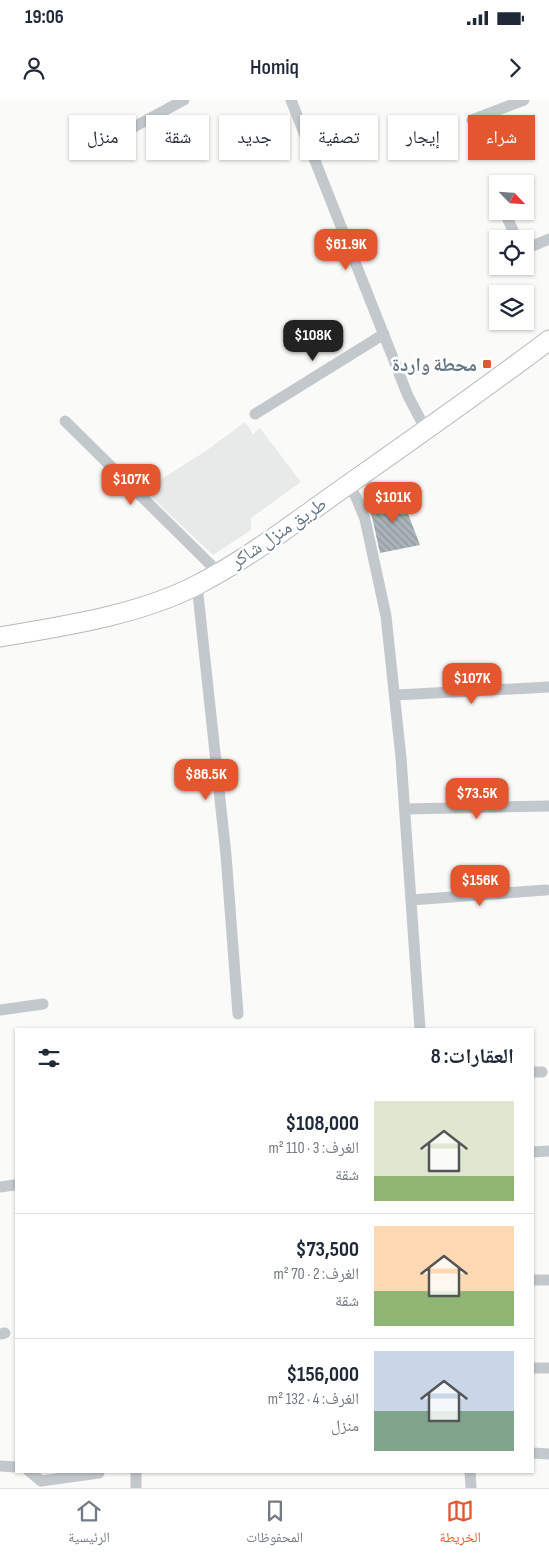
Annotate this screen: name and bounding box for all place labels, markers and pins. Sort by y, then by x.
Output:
pin: $61.9K [305,228,387,271]
pin: $108K [278,320,348,362]
place label: محطة واردة [392,354,477,377]
marker: محطة واردة [481,358,493,370]
pin: $107K [96,464,166,506]
pin: $101K [358,482,428,524]
pin: $107K [437,662,507,705]
pin: $86.5K [165,758,247,801]
pin: $73.5K [436,778,518,820]
pin: $156K [445,864,515,907]

